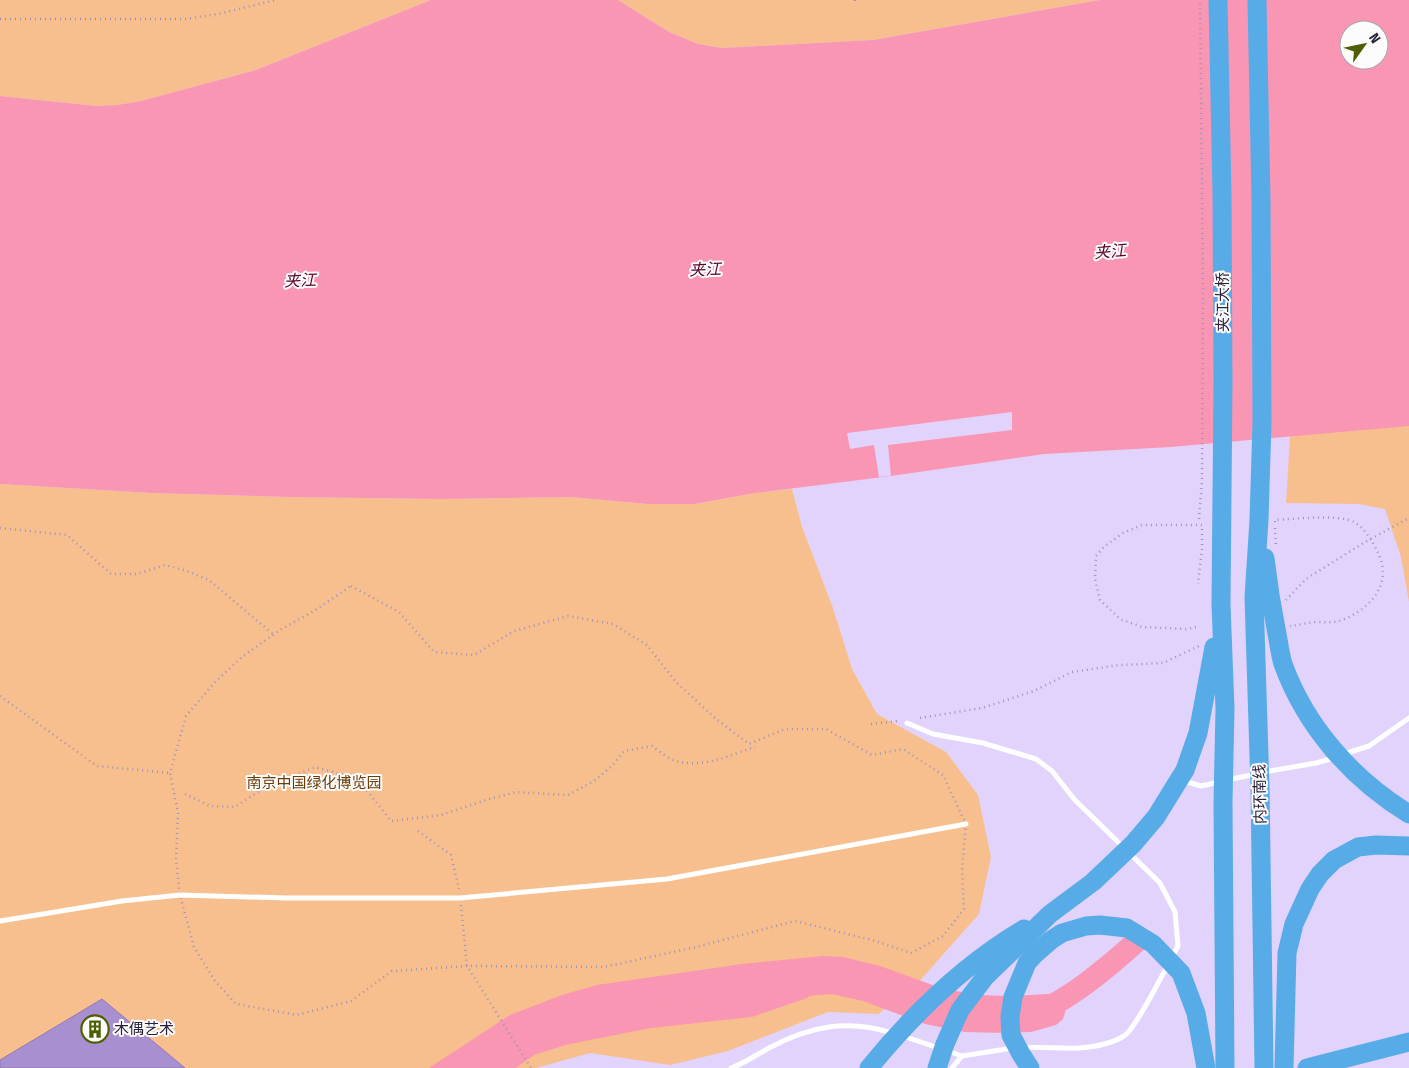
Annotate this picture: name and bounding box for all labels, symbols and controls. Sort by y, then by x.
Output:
north arrow [1339,20,1389,70]
text: N [1365,30,1384,46]
water label: 夹江 [1093,240,1129,262]
water label: 夹江 [689,259,723,280]
water label: 夹江 [284,270,318,291]
street label: 夹江大桥 [1214,272,1232,332]
street label: 内环南线 [1250,764,1270,824]
park label: 南京中国绿化博览园 [246,774,382,792]
building icon: 木偶艺术 [80,1014,110,1044]
place label: 木偶艺术 [114,1020,174,1038]

